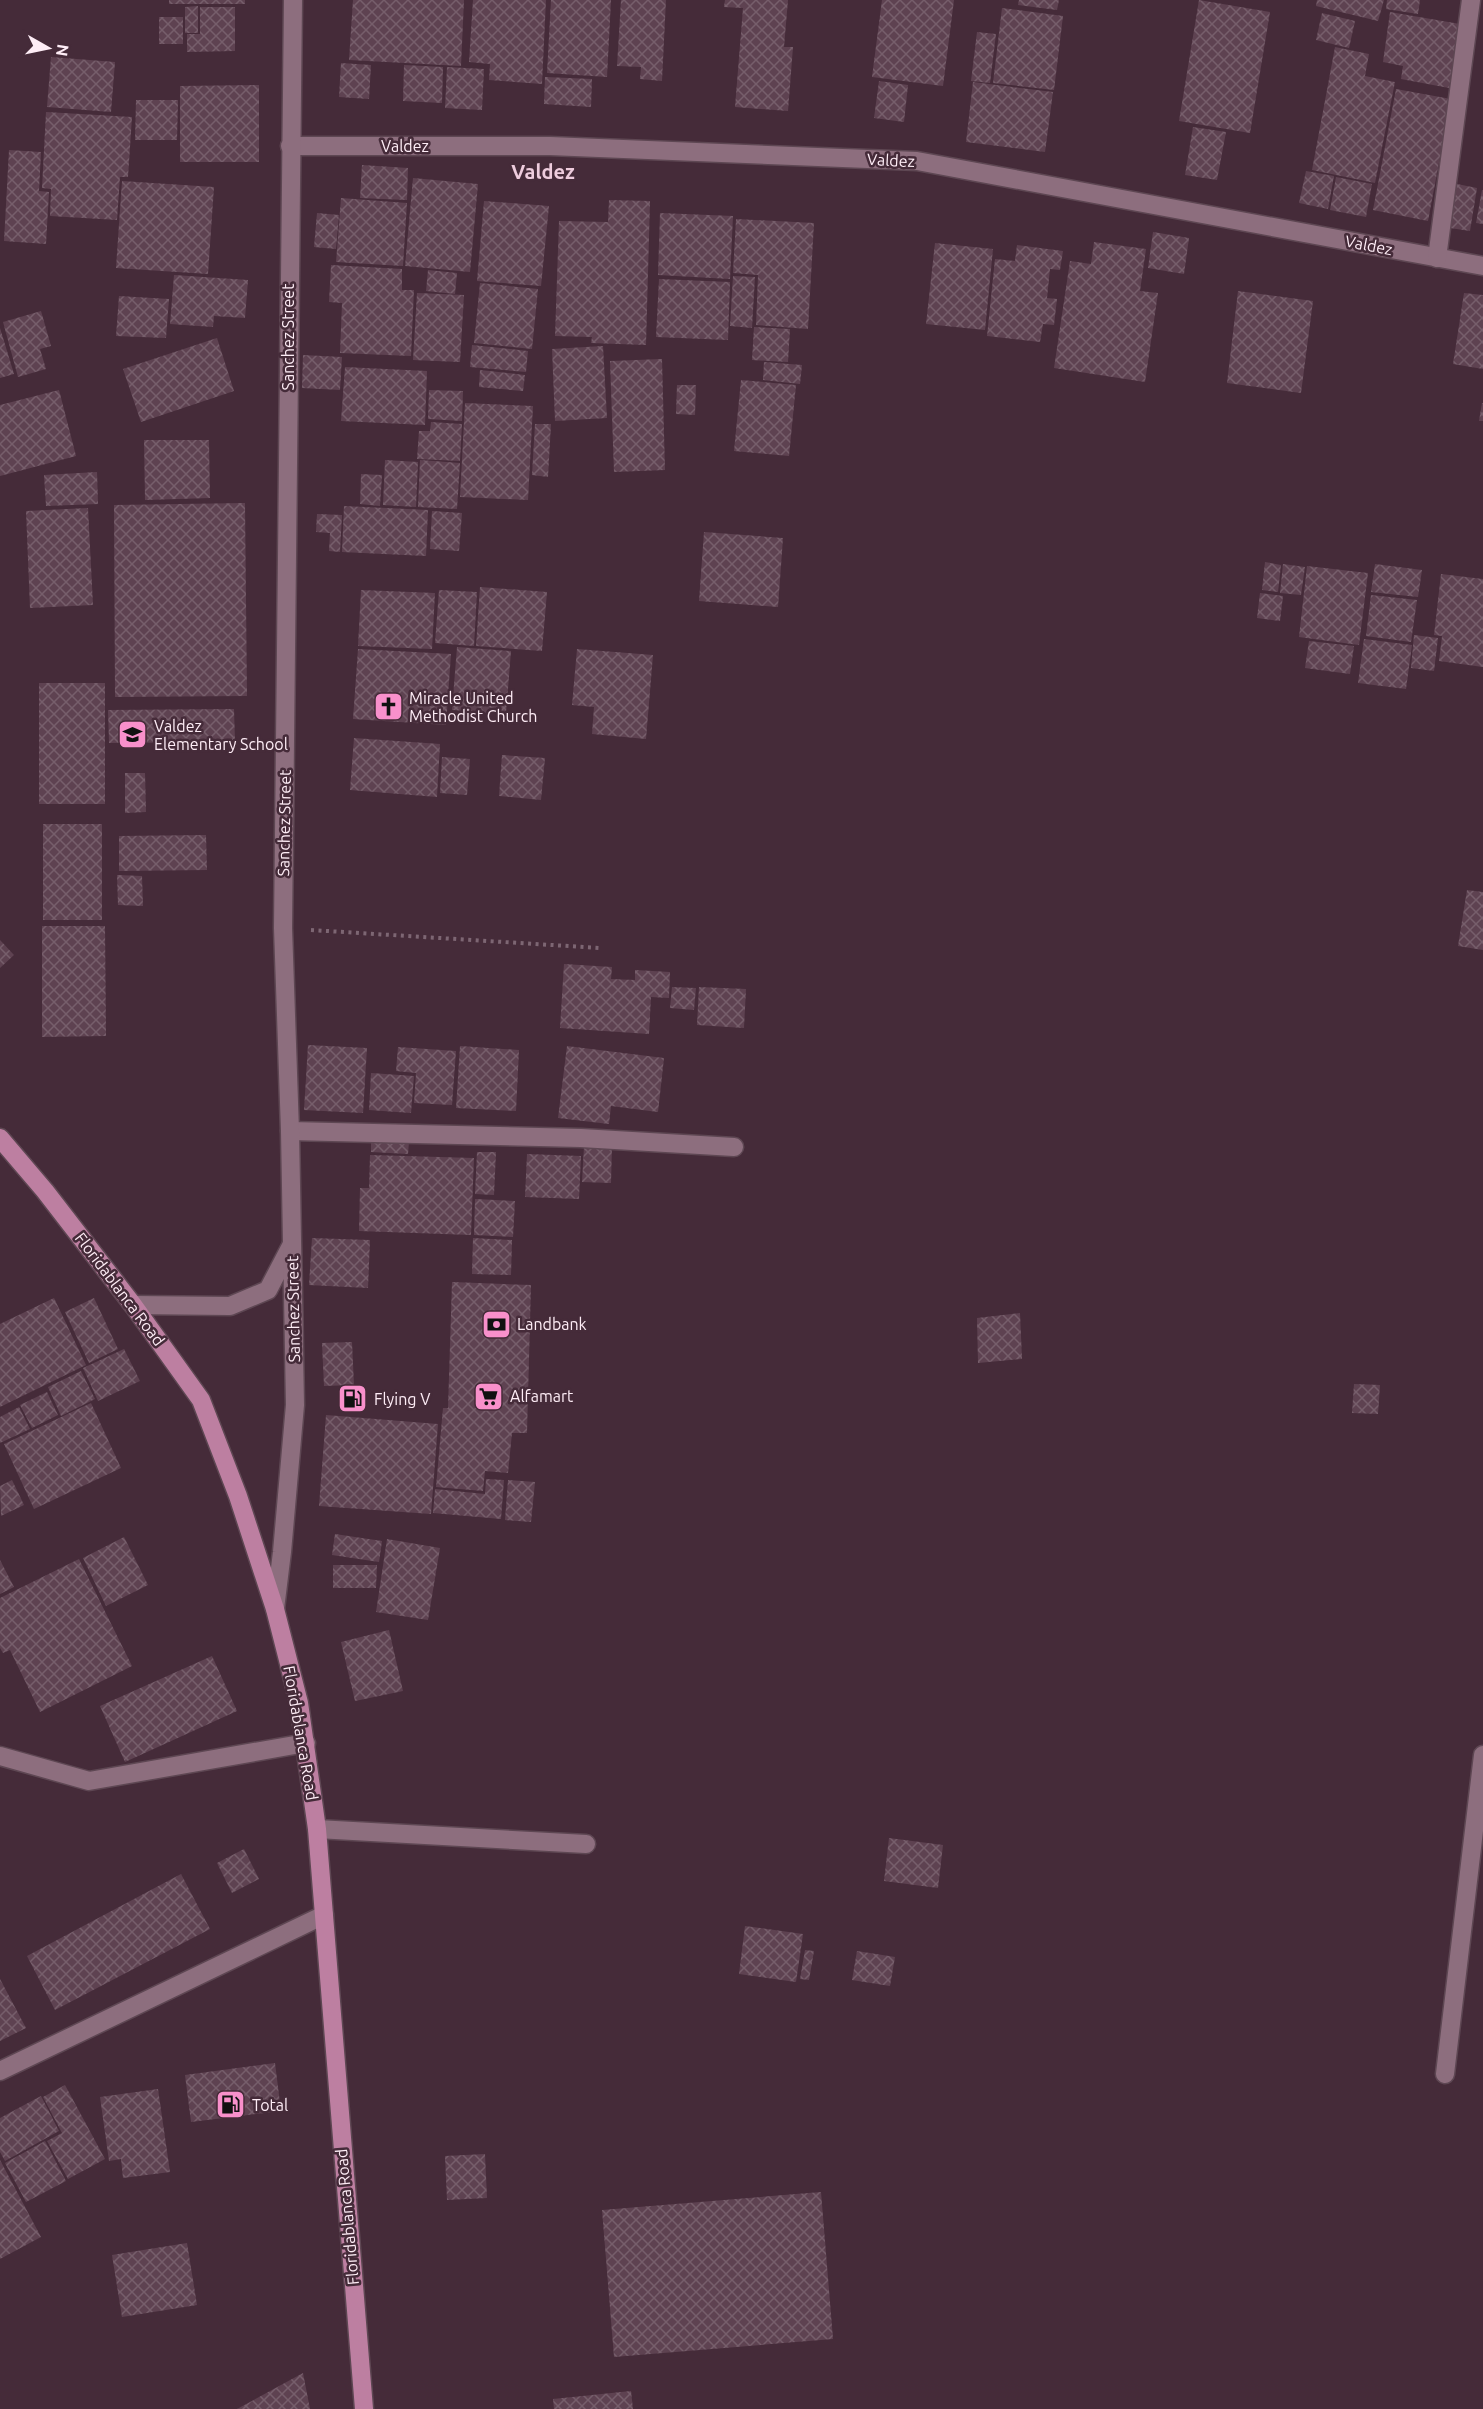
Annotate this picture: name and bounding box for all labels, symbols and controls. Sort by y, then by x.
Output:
north arrow [18,18,78,78]
text: N [53,43,73,58]
street label: Valdez [381,137,429,155]
street label: Valdez [867,150,915,170]
district label: Valdez [511,160,575,183]
street label: Valdez [1344,232,1394,258]
street label: Sanchez Street [279,283,297,390]
place label: Miracle United Methodist Church [409,689,537,725]
church icon: Miracle United Methodist Church [372,691,404,723]
place label: Valdez Elementary School [154,717,288,753]
school or university icon: Valdez Elementary School [117,719,149,751]
street label: Sanchez Street [274,769,294,877]
street label: Floridablanca Road [72,1229,168,1349]
street label: Sanchez Street [283,1255,303,1363]
bank icon: Landbank [480,1308,512,1340]
place label: Landbank [517,1315,587,1333]
supermarket icon: Alfamart [473,1380,505,1412]
fuel station icon: Flying V [337,1383,369,1415]
place label: Alfamart [510,1387,574,1405]
place label: Flying V [374,1390,430,1408]
street label: Floridablanca Road [280,1664,322,1802]
fuel station icon: Total [215,2089,247,2121]
place label: Total [252,2096,288,2114]
street label: Floridablanca Road [332,2148,362,2286]

